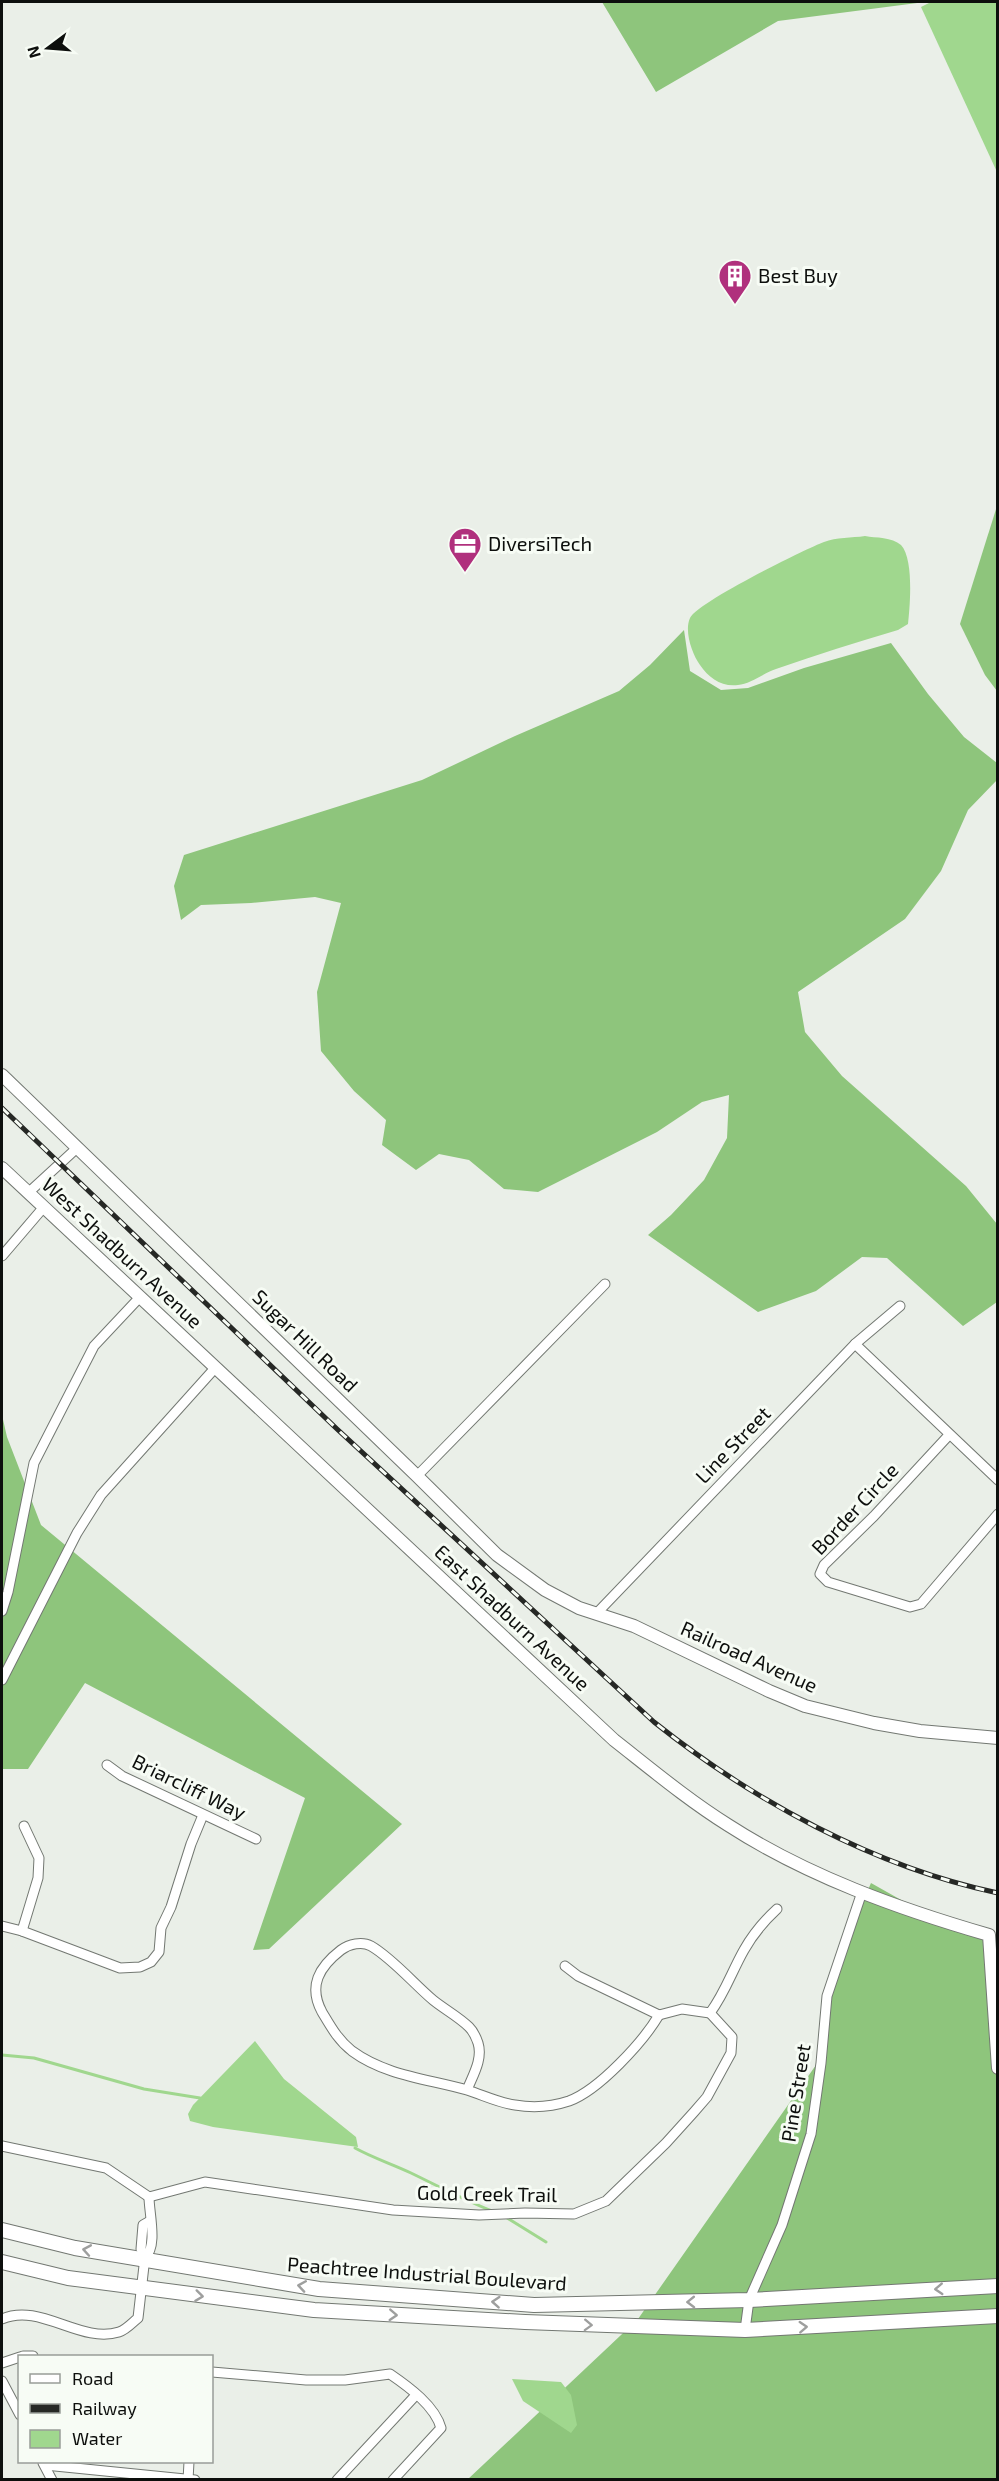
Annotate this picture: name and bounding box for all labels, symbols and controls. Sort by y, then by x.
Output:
north arrow [18,18,78,78]
text: N [22,44,44,60]
building icon: Best Buy [717,258,753,305]
place label: Best Buy [758,263,838,287]
office icon: DiversiTech [447,526,483,573]
place label: DiversiTech [488,531,592,555]
street label: West Shadburn Avenue [38,1172,208,1333]
street label: Sugar Hill Road [248,1284,363,1396]
street label: Line Street [690,1401,775,1488]
street label: Border Circle [806,1458,903,1559]
street label: East Shadburn Avenue [430,1539,595,1695]
street label: Railroad Avenue [677,1615,821,1697]
street label: Briarcliff Way [129,1748,251,1824]
street label: Pine Street [775,2042,815,2144]
street label: Gold Creek Trail [417,2180,557,2206]
one-way arrow [82,2244,92,2257]
street label: Peachtree Industrial Boulevard [287,2251,568,2295]
one-way arrow [297,2281,306,2293]
one-way arrow [935,2282,944,2295]
one-way arrow [194,2289,204,2301]
one-way arrow [686,2295,695,2308]
one-way arrow [491,2296,500,2309]
one-way arrow [388,2308,397,2321]
one-way arrow [583,2318,592,2331]
one-way arrow [799,2321,808,2334]
legend [18,2355,213,2463]
text: Road [72,2367,113,2389]
text: Railway [72,2397,137,2419]
text: Water [72,2427,122,2449]

